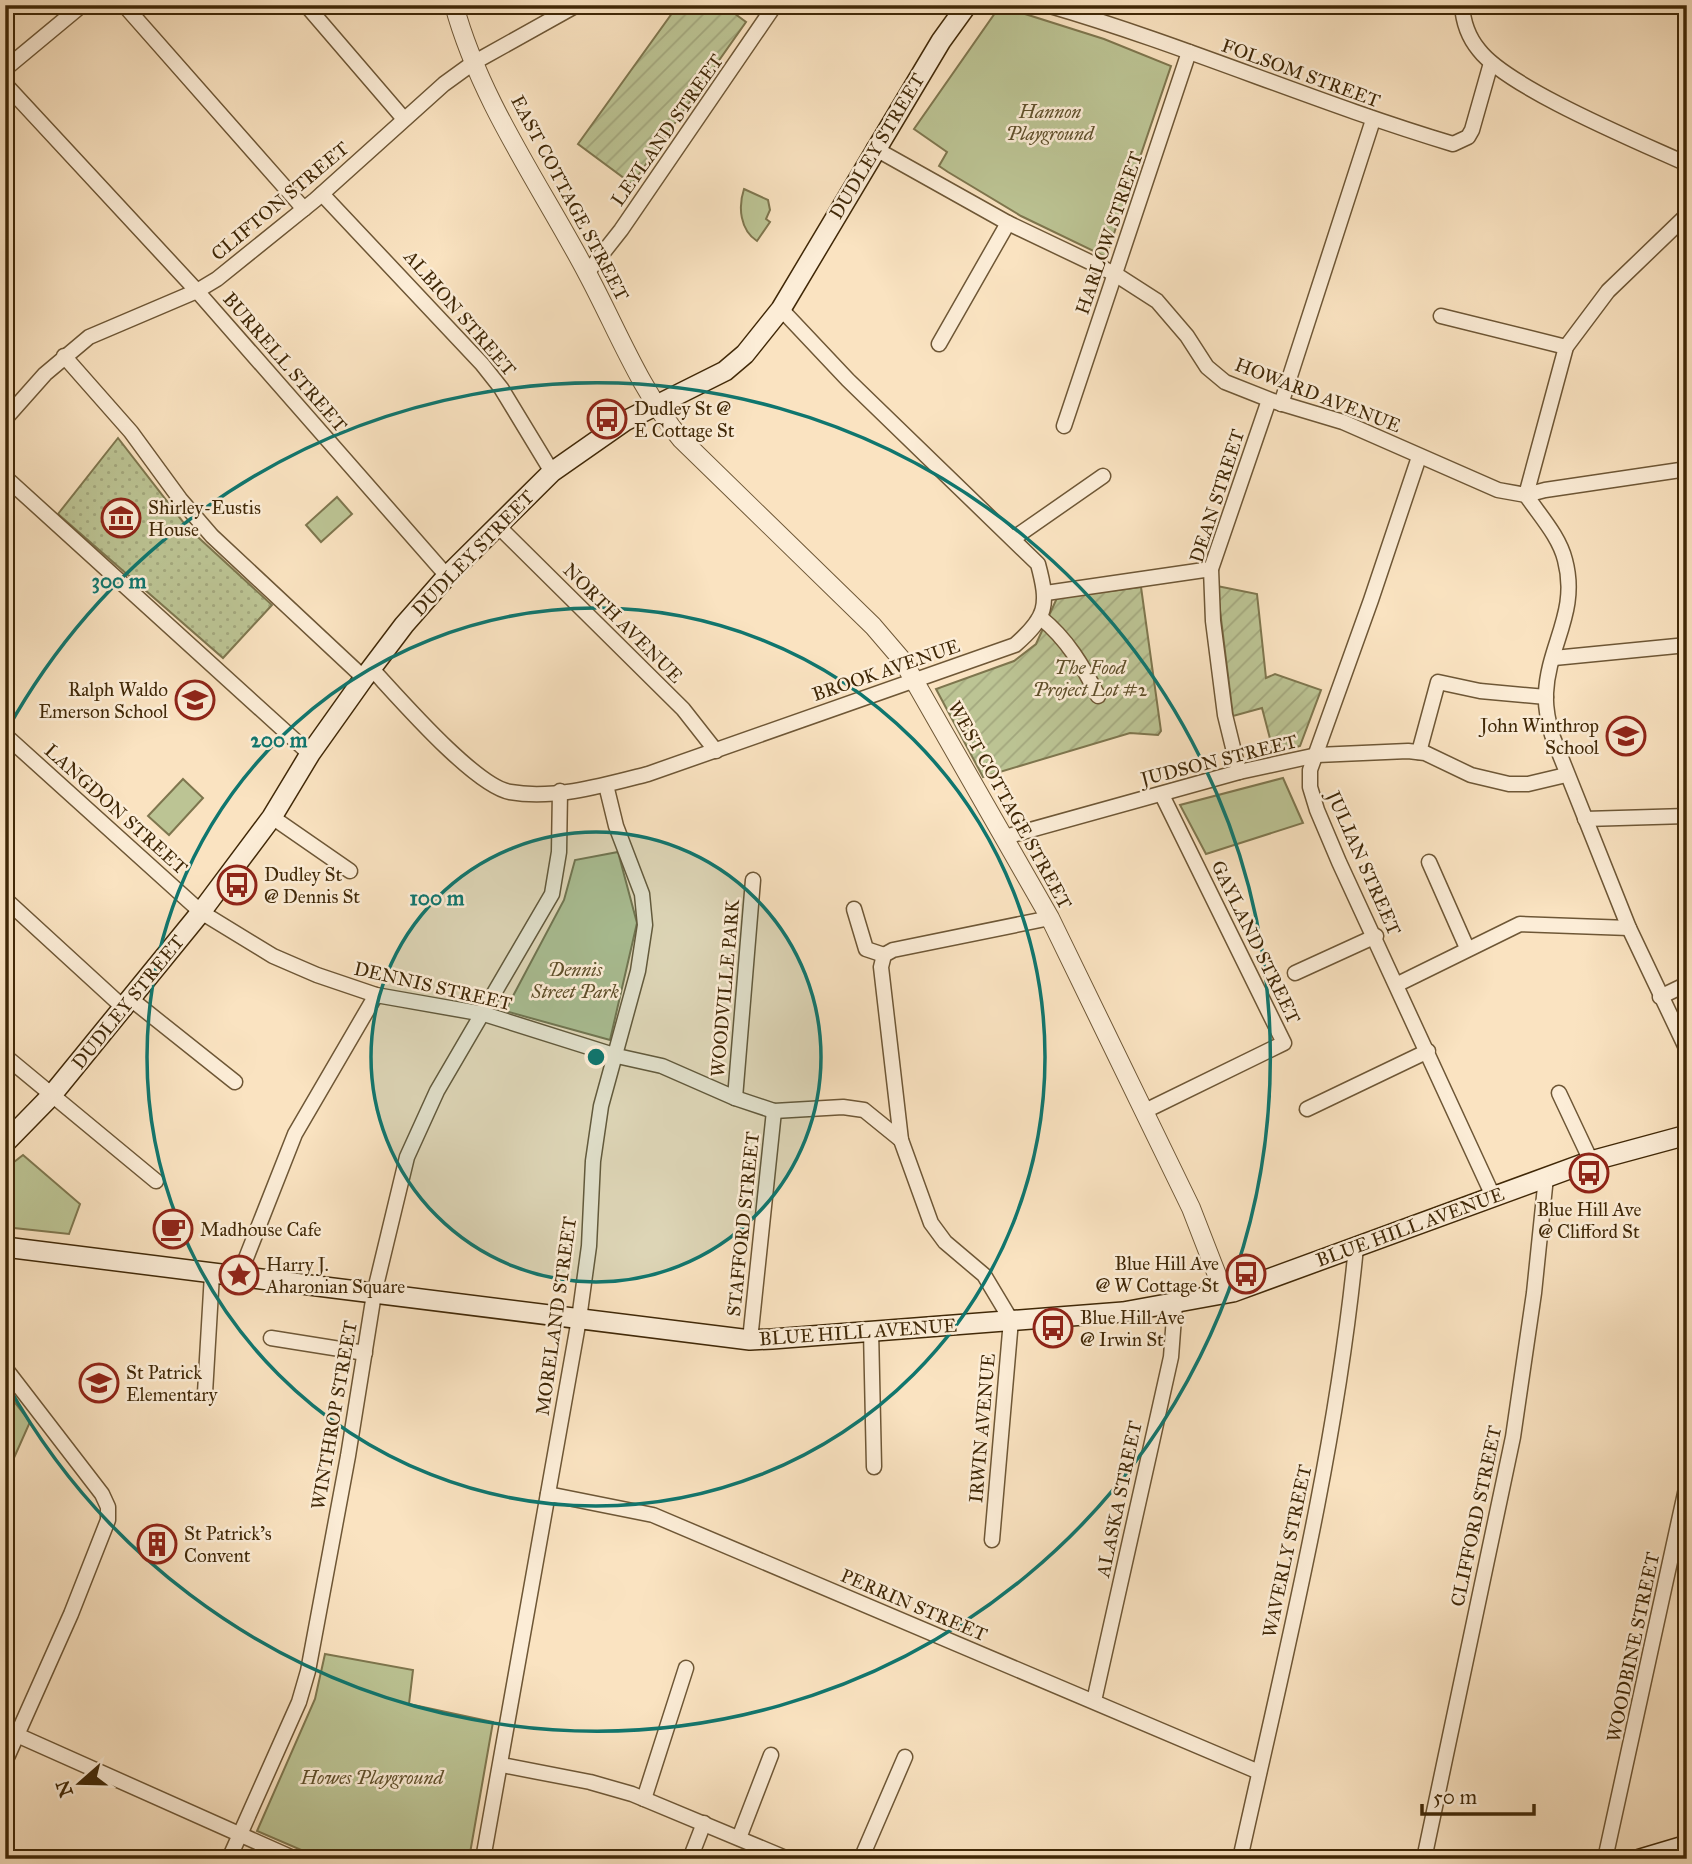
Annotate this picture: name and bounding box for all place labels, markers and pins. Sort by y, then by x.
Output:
place label: Dudley St @ E Cottage St [634,397,735,443]
bus stop icon: Dudley St @ E Cottage St [586,398,628,440]
place label: Shirley-Eustis House [148,496,261,541]
museum icon: Shirley-Eustis House [100,497,142,539]
place label: Ralph Waldo Emerson School [38,678,169,723]
school or university icon: Ralph Waldo Emerson School [174,679,216,721]
place label: John Winthrop School [1478,714,1600,759]
school or university icon: John Winthrop School [1605,715,1647,757]
place label: Dudley St @ Dennis St [264,863,360,908]
bus stop icon: Dudley St @ Dennis St [216,864,258,906]
centre of rings [584,1045,608,1069]
bus stop icon: Blue Hill Ave @ Clifford St [1568,1152,1610,1194]
place label: Blue Hill Ave @ Clifford St [1537,1198,1641,1243]
cafe icon: Madhouse Cafe [152,1208,194,1250]
place label: Madhouse Cafe [200,1218,322,1241]
place label: Blue Hill Ave @ W Cottage St [1095,1252,1219,1298]
place label: Harry J. Aharonian Square [265,1253,405,1299]
bus stop icon: Blue Hill Ave @ W Cottage St [1225,1253,1267,1295]
place icon: Harry J. Aharonian Square [218,1254,260,1296]
place label: Blue Hill Ave @ Irwin St [1080,1306,1185,1351]
bus stop icon: Blue Hill Ave @ Irwin St [1032,1307,1074,1349]
place label: St Patrick Elementary [126,1361,218,1406]
school or university icon: St Patrick Elementary [78,1362,120,1404]
place label: St Patrick's Convent [184,1522,272,1567]
building icon: St Patrick's Convent [136,1523,178,1565]

